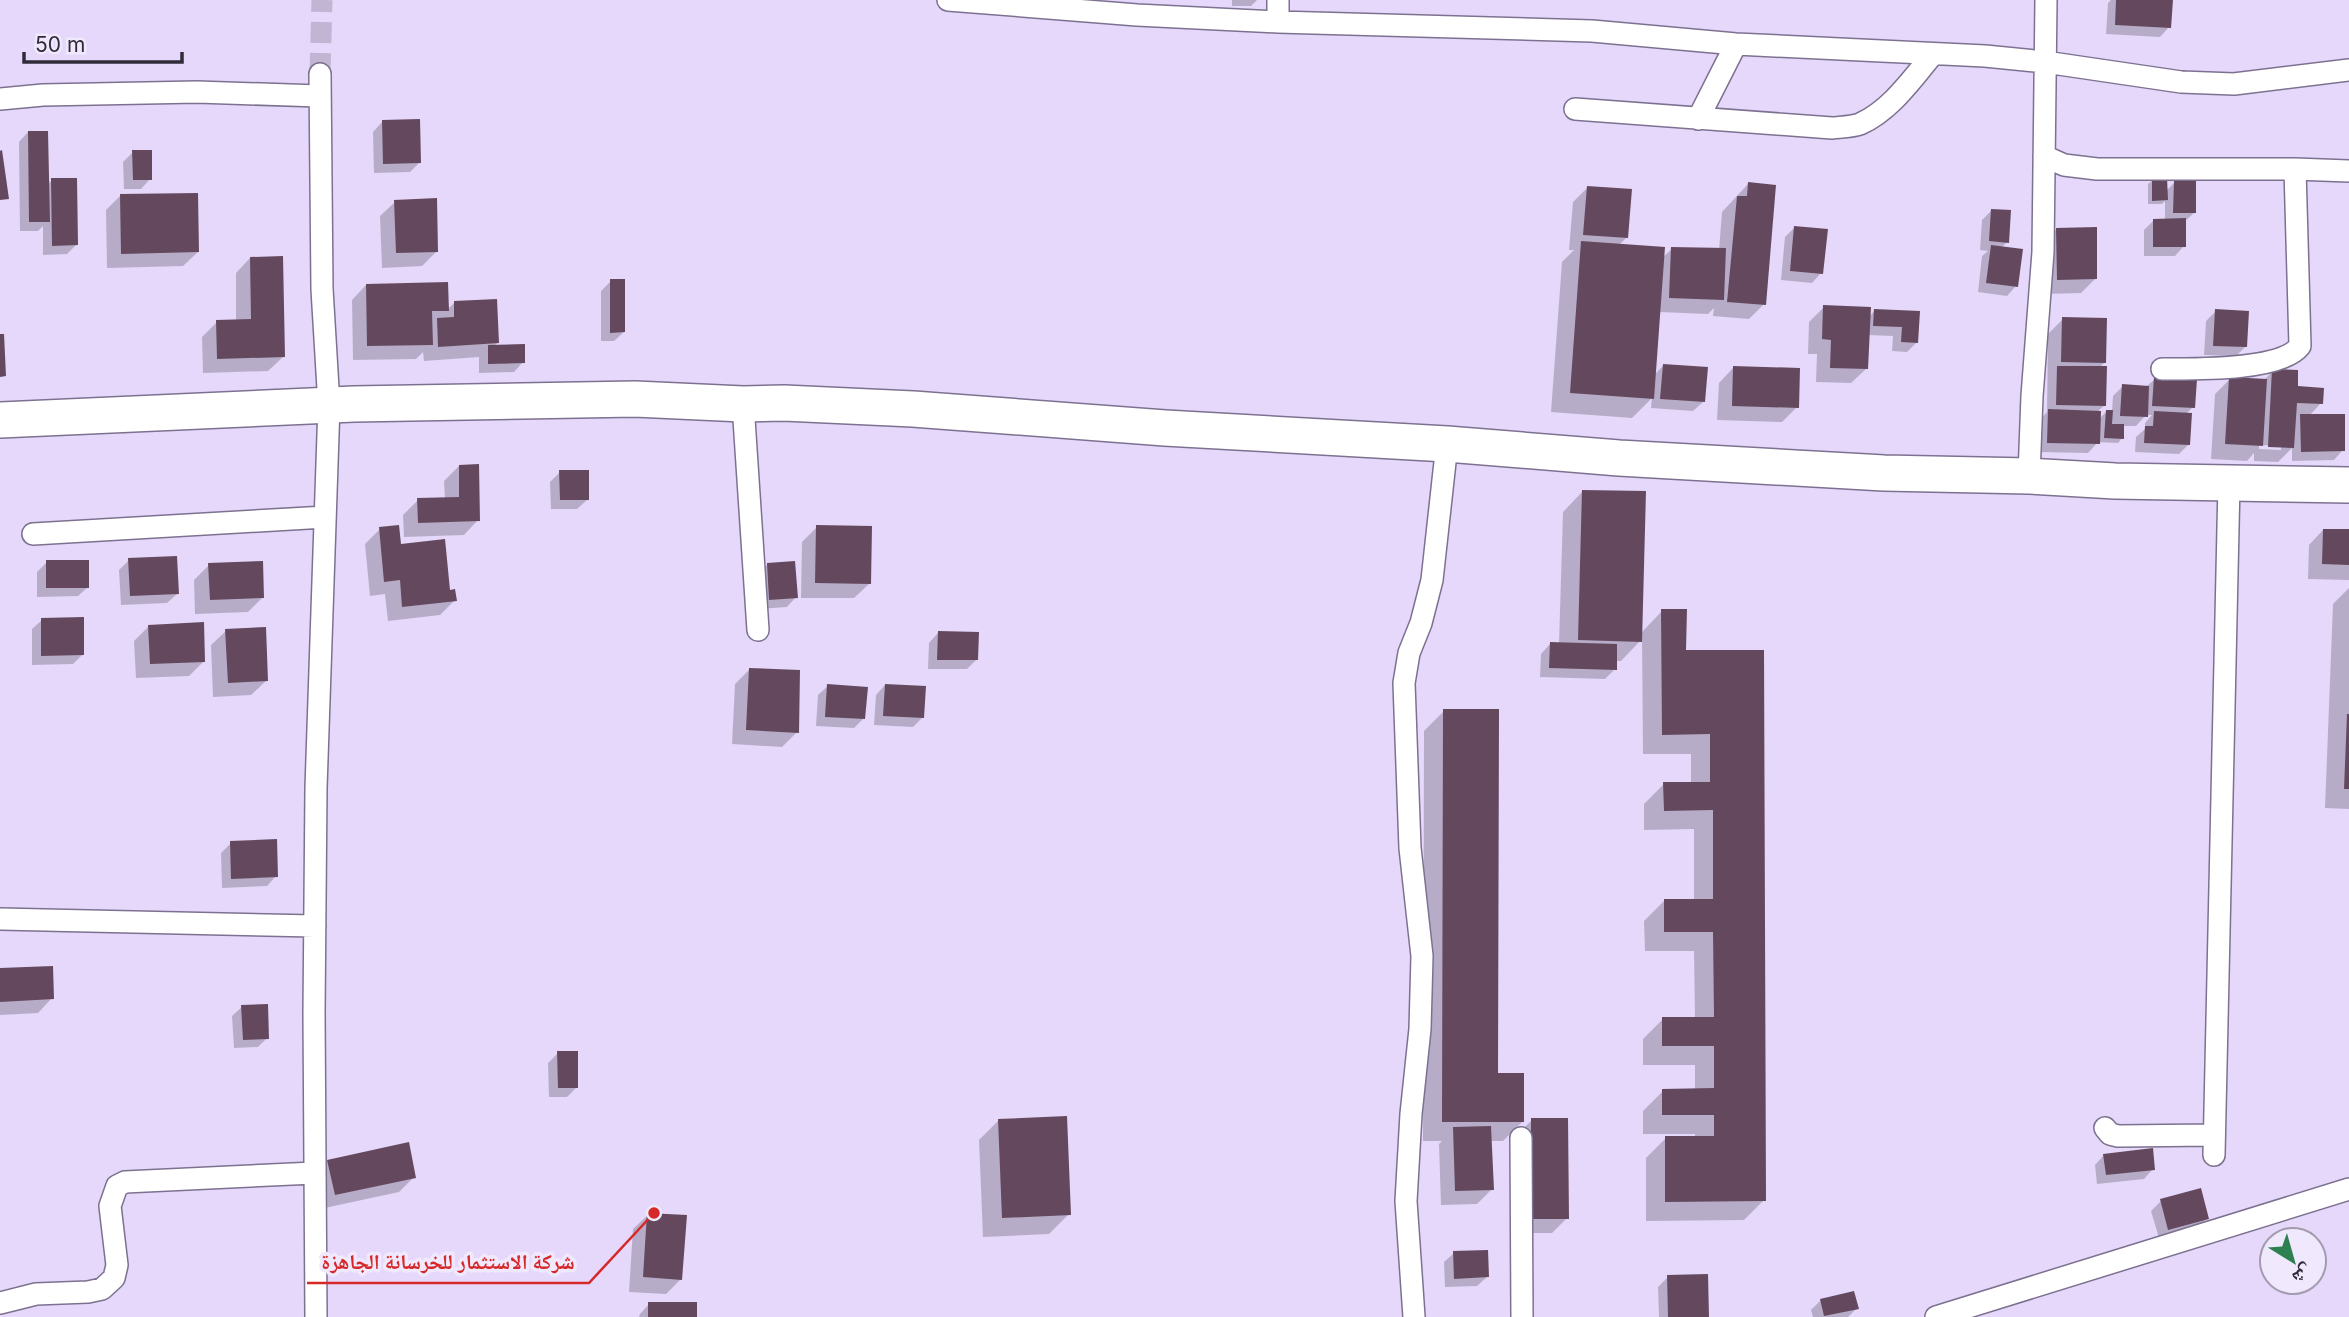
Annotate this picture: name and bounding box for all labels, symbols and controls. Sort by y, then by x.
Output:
scale bar [24,21,182,65]
text: 50 m [35,32,85,57]
north arrow [2258,1226,2328,1296]
callout: شركة الاستثمار للخرسانة الجاهزة [307,1241,589,1283]
text: شركة الاستثمار للخرسانة الجاهزة [321,1249,575,1274]
text: ش [2288,1259,2318,1289]

